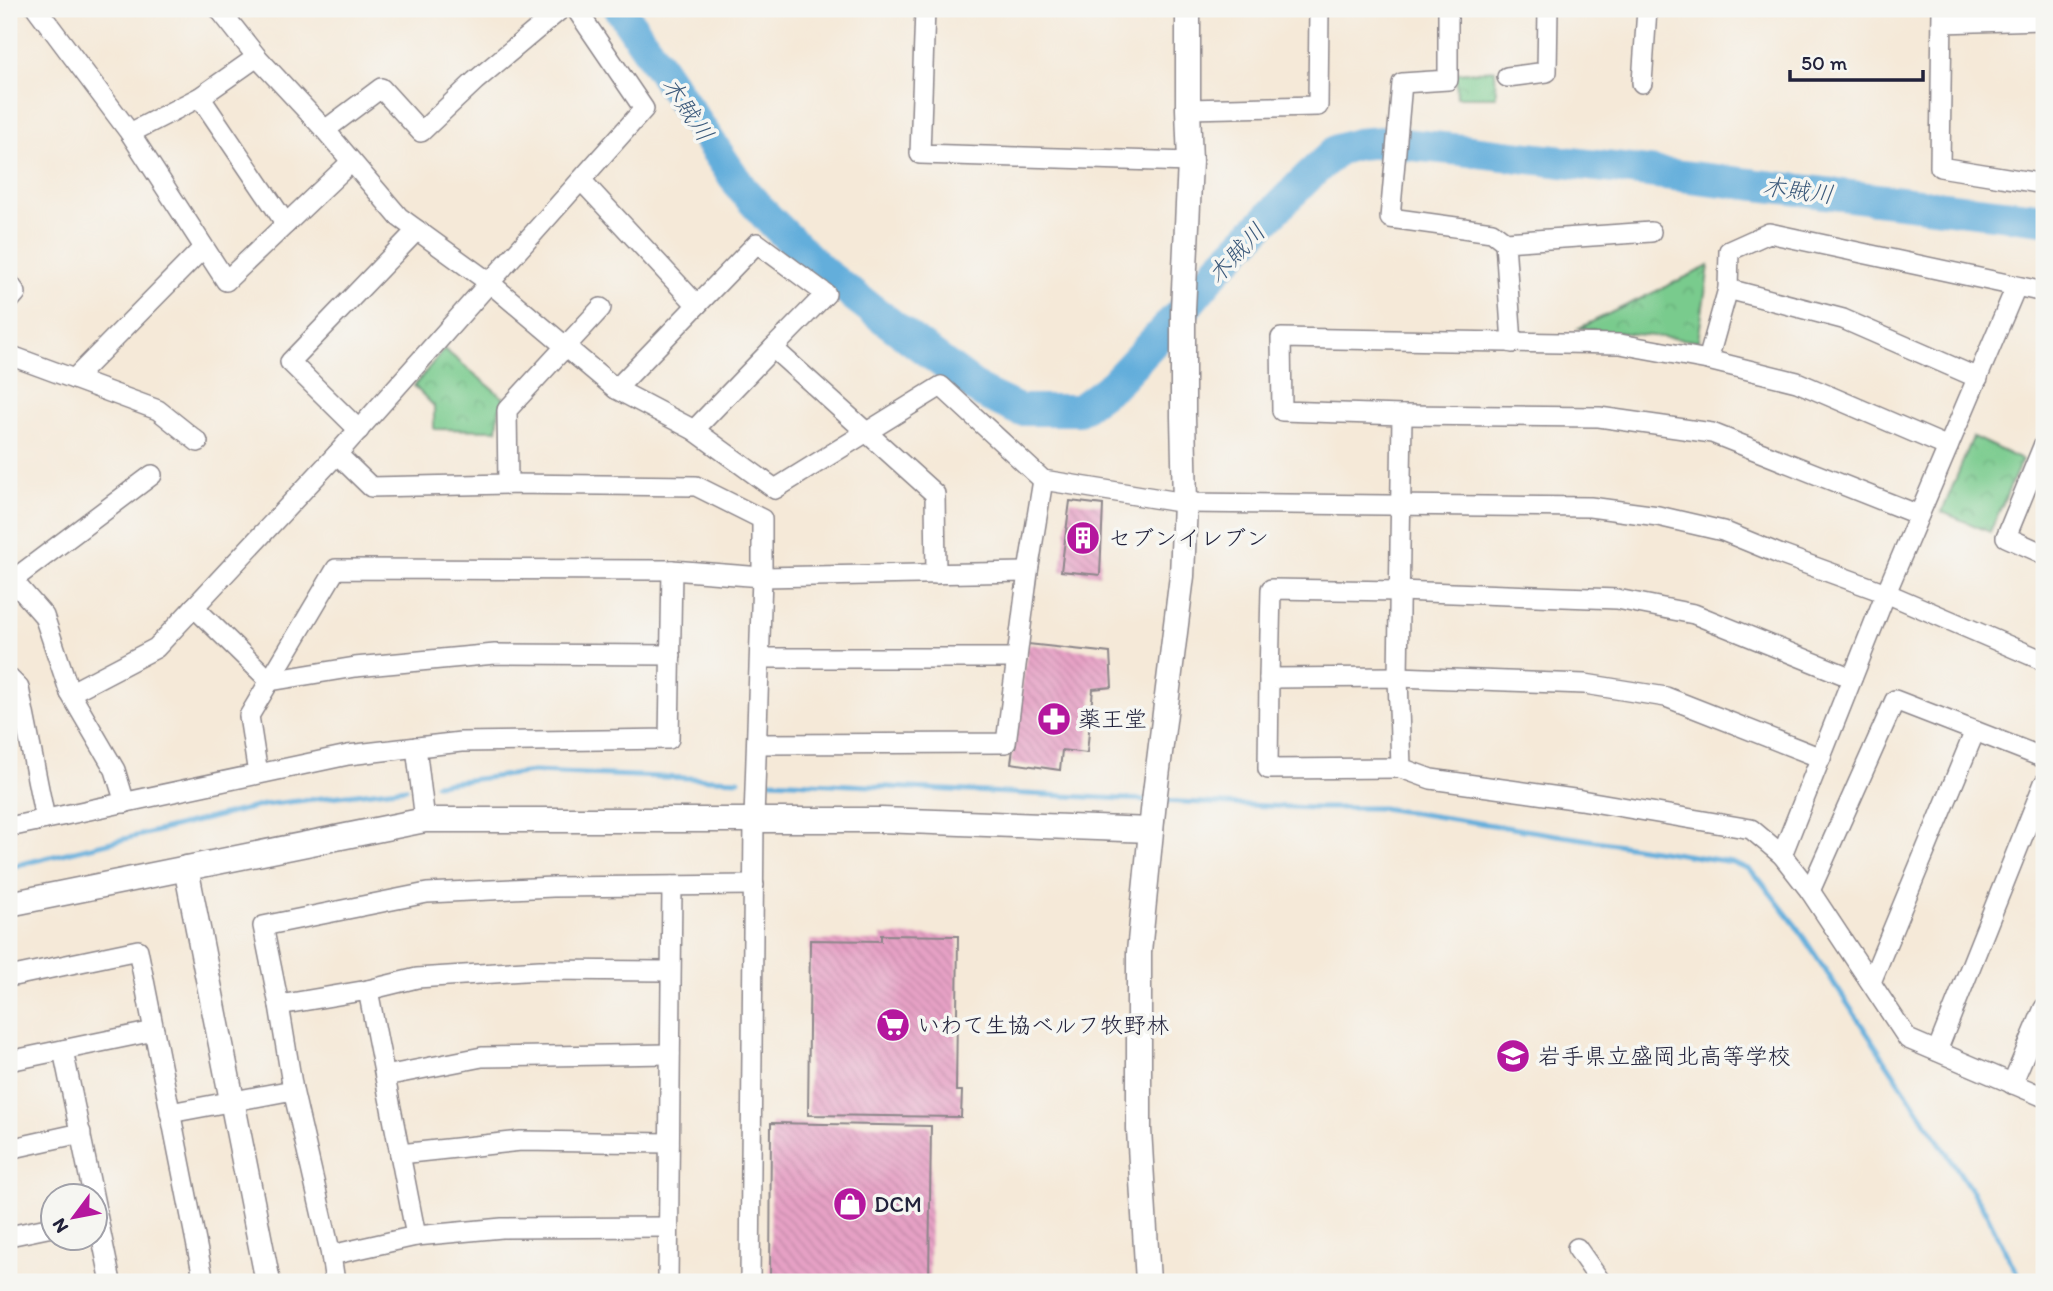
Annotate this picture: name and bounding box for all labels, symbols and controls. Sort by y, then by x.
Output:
scale bar [1790,38,1924,82]
text: 50 m [1801,50,1848,75]
water label: 木賊川 [656,71,720,147]
water label: 木賊川 [1761,171,1835,209]
water label: 木賊川 [1201,217,1271,289]
building icon: セブンイレブン [1064,519,1102,557]
place label: セブンイレブン [1108,524,1269,552]
pharmacy icon: 薬王堂 [1035,700,1073,738]
place label: 薬王堂 [1078,705,1147,733]
supermarket icon: いわて生協ベルフ牧野林 [874,1006,912,1044]
place label: いわて生協ベルフ牧野林 [917,1011,1169,1039]
school or university icon: 岩手県立盛岡北高等学校 [1494,1037,1532,1075]
place label: 岩手県立盛岡北高等学校 [1538,1042,1791,1070]
north arrow [38,1182,108,1252]
shop icon: DCM [831,1185,869,1223]
place label: DCM [874,1190,922,1218]
text: N [47,1214,73,1237]

